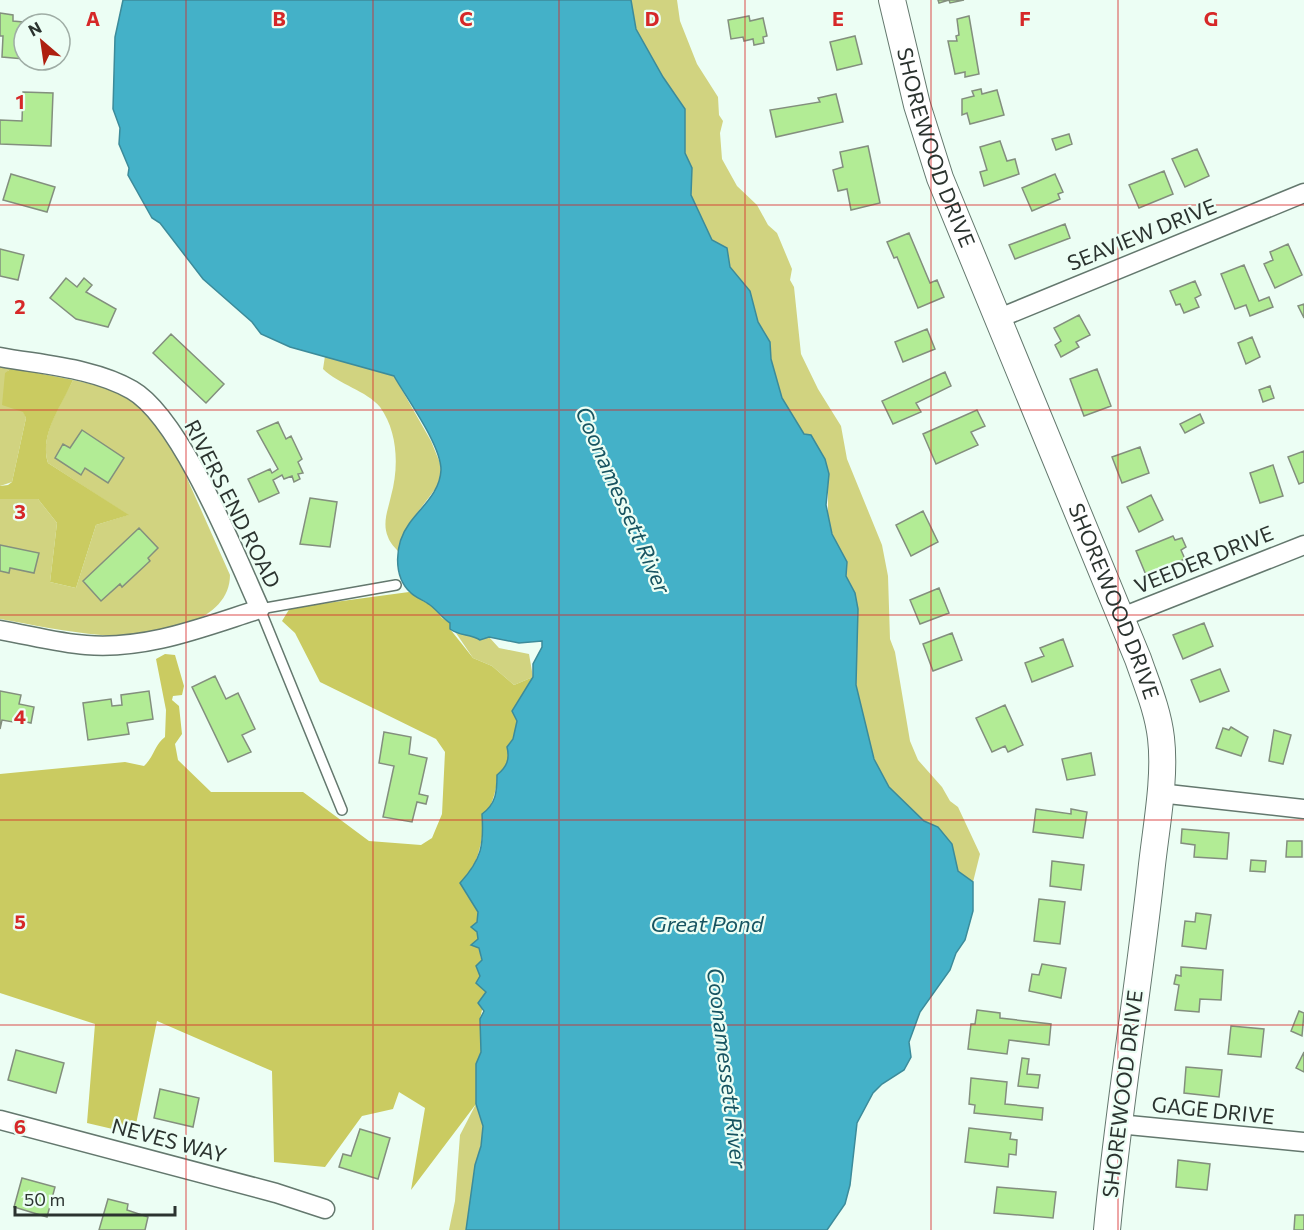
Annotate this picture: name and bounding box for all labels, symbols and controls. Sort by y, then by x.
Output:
text: A [86,6,100,30]
text: B [272,6,286,30]
text: C [459,6,473,30]
text: D [645,6,659,30]
text: E [832,6,844,30]
text: F [1019,6,1031,30]
text: G [1204,6,1218,30]
north arrow [12,12,72,72]
text: N [25,17,44,40]
street label: SHOREWOOD DRIVE [893,45,981,251]
text: 1 [15,89,25,113]
street label: SEAVIEW DRIVE [1063,192,1219,275]
text: 2 [14,294,26,318]
water label: Coonamessett River [570,402,677,599]
street label: RIVERS END ROAD [180,415,287,592]
text: 3 [14,499,26,523]
street label: SHOREWOOD DRIVE [1064,499,1165,702]
street label: VEEDER DRIVE [1130,519,1277,598]
text: 4 [14,704,26,728]
text: 5 [14,909,26,933]
water label: Great Pond [651,910,765,937]
water label: Coonamessett River [702,966,753,1171]
street label: SHOREWOOD DRIVE [1096,989,1147,1199]
street label: GAGE DRIVE [1150,1091,1276,1128]
street label: NEVES WAY [109,1112,230,1167]
text: 6 [14,1114,26,1138]
scale bar [15,1179,176,1217]
text: 50 m [24,1188,65,1210]

